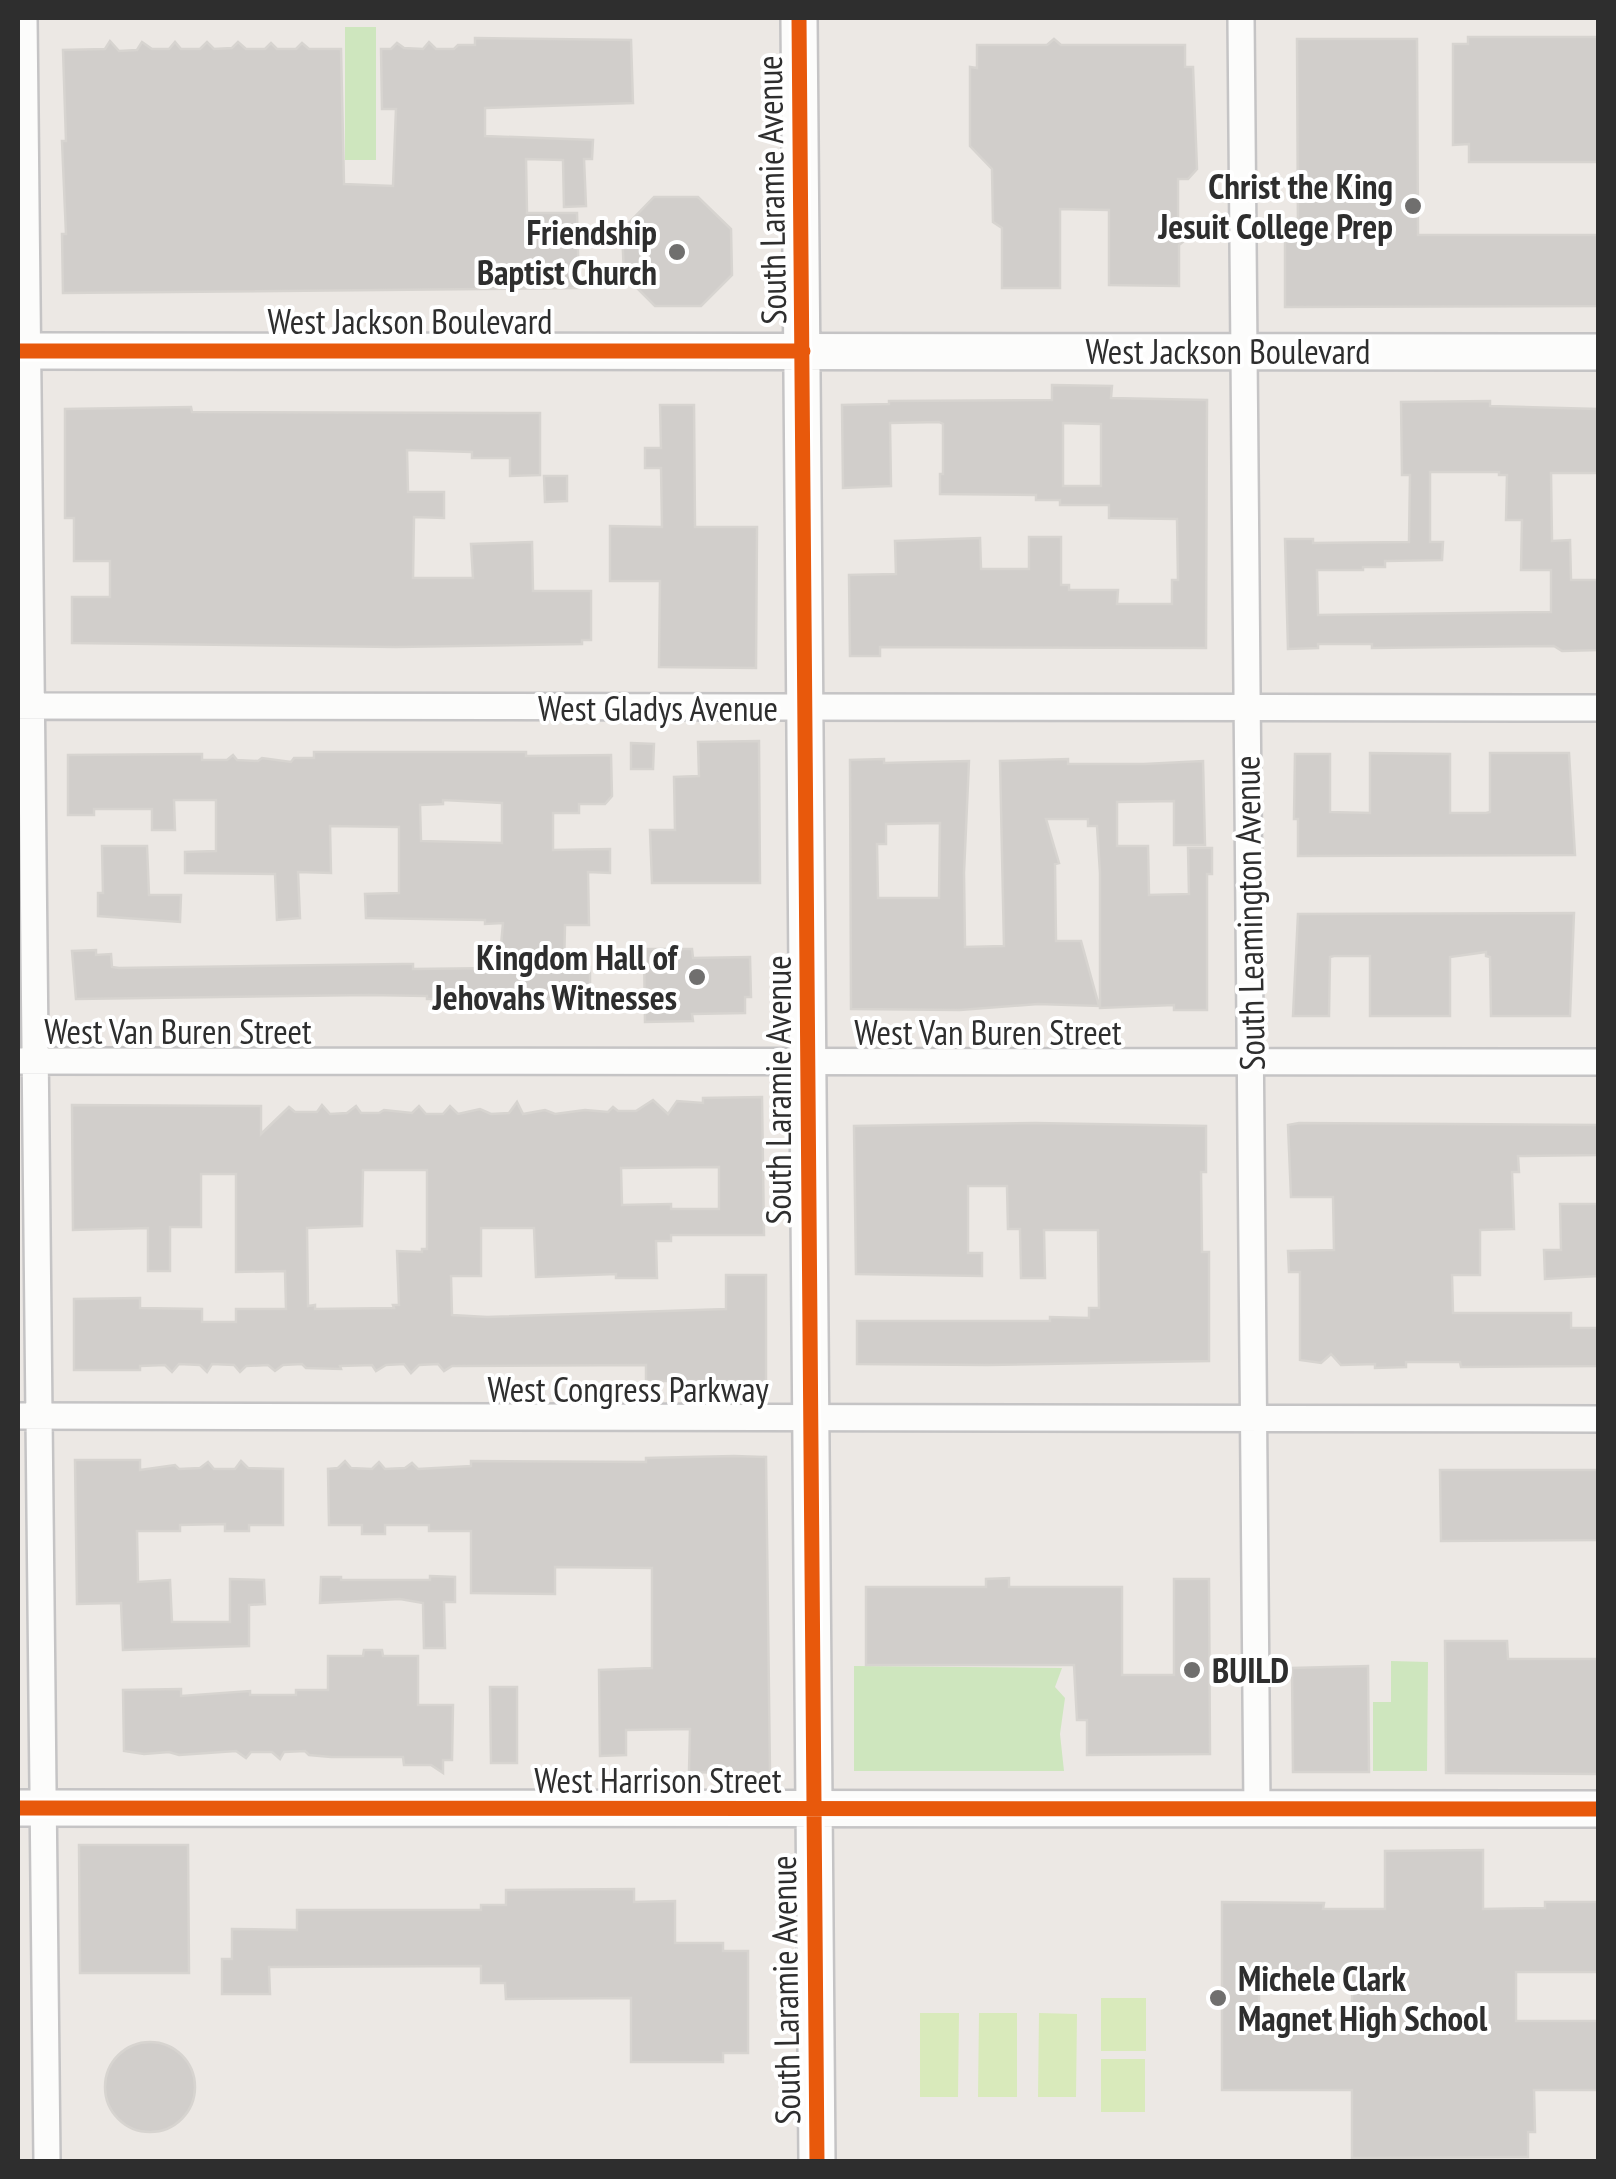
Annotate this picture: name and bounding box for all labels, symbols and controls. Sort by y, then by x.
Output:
street label: South Laramie Avenue [746,55,796,325]
place label: Christ the King Jesuit College Prep [1157,163,1393,249]
marker: Christ the King Jesuit College Prep [1402,195,1424,217]
place label: Friendship Baptist Church [477,209,657,295]
marker: Friendship Baptist Church [666,241,688,263]
street label: West Jackson Boulevard [268,298,552,344]
street label: West Jackson Boulevard [1086,328,1370,374]
street label: West Gladys Avenue [538,685,778,731]
street label: South Leamington Avenue [1223,755,1275,1071]
place label: Kingdom Hall of Jehovahs Witnesses [432,934,679,1020]
street label: South Laramie Avenue [755,955,801,1225]
marker: Kingdom Hall of Jehovahs Witnesses [686,966,708,988]
street label: West Van Buren Street [44,1008,312,1054]
street label: West Van Buren Street [854,1009,1122,1055]
street label: West Congress Parkway [487,1366,769,1412]
place label: BUILD [1212,1647,1289,1693]
marker: BUILD [1181,1659,1203,1681]
street label: West Harrison Street [534,1757,782,1803]
street label: South Laramie Avenue [760,1855,810,2125]
place label: Michele Clark Magnet High School [1238,1955,1488,2041]
marker: Michele Clark Magnet High School [1207,1987,1229,2009]

